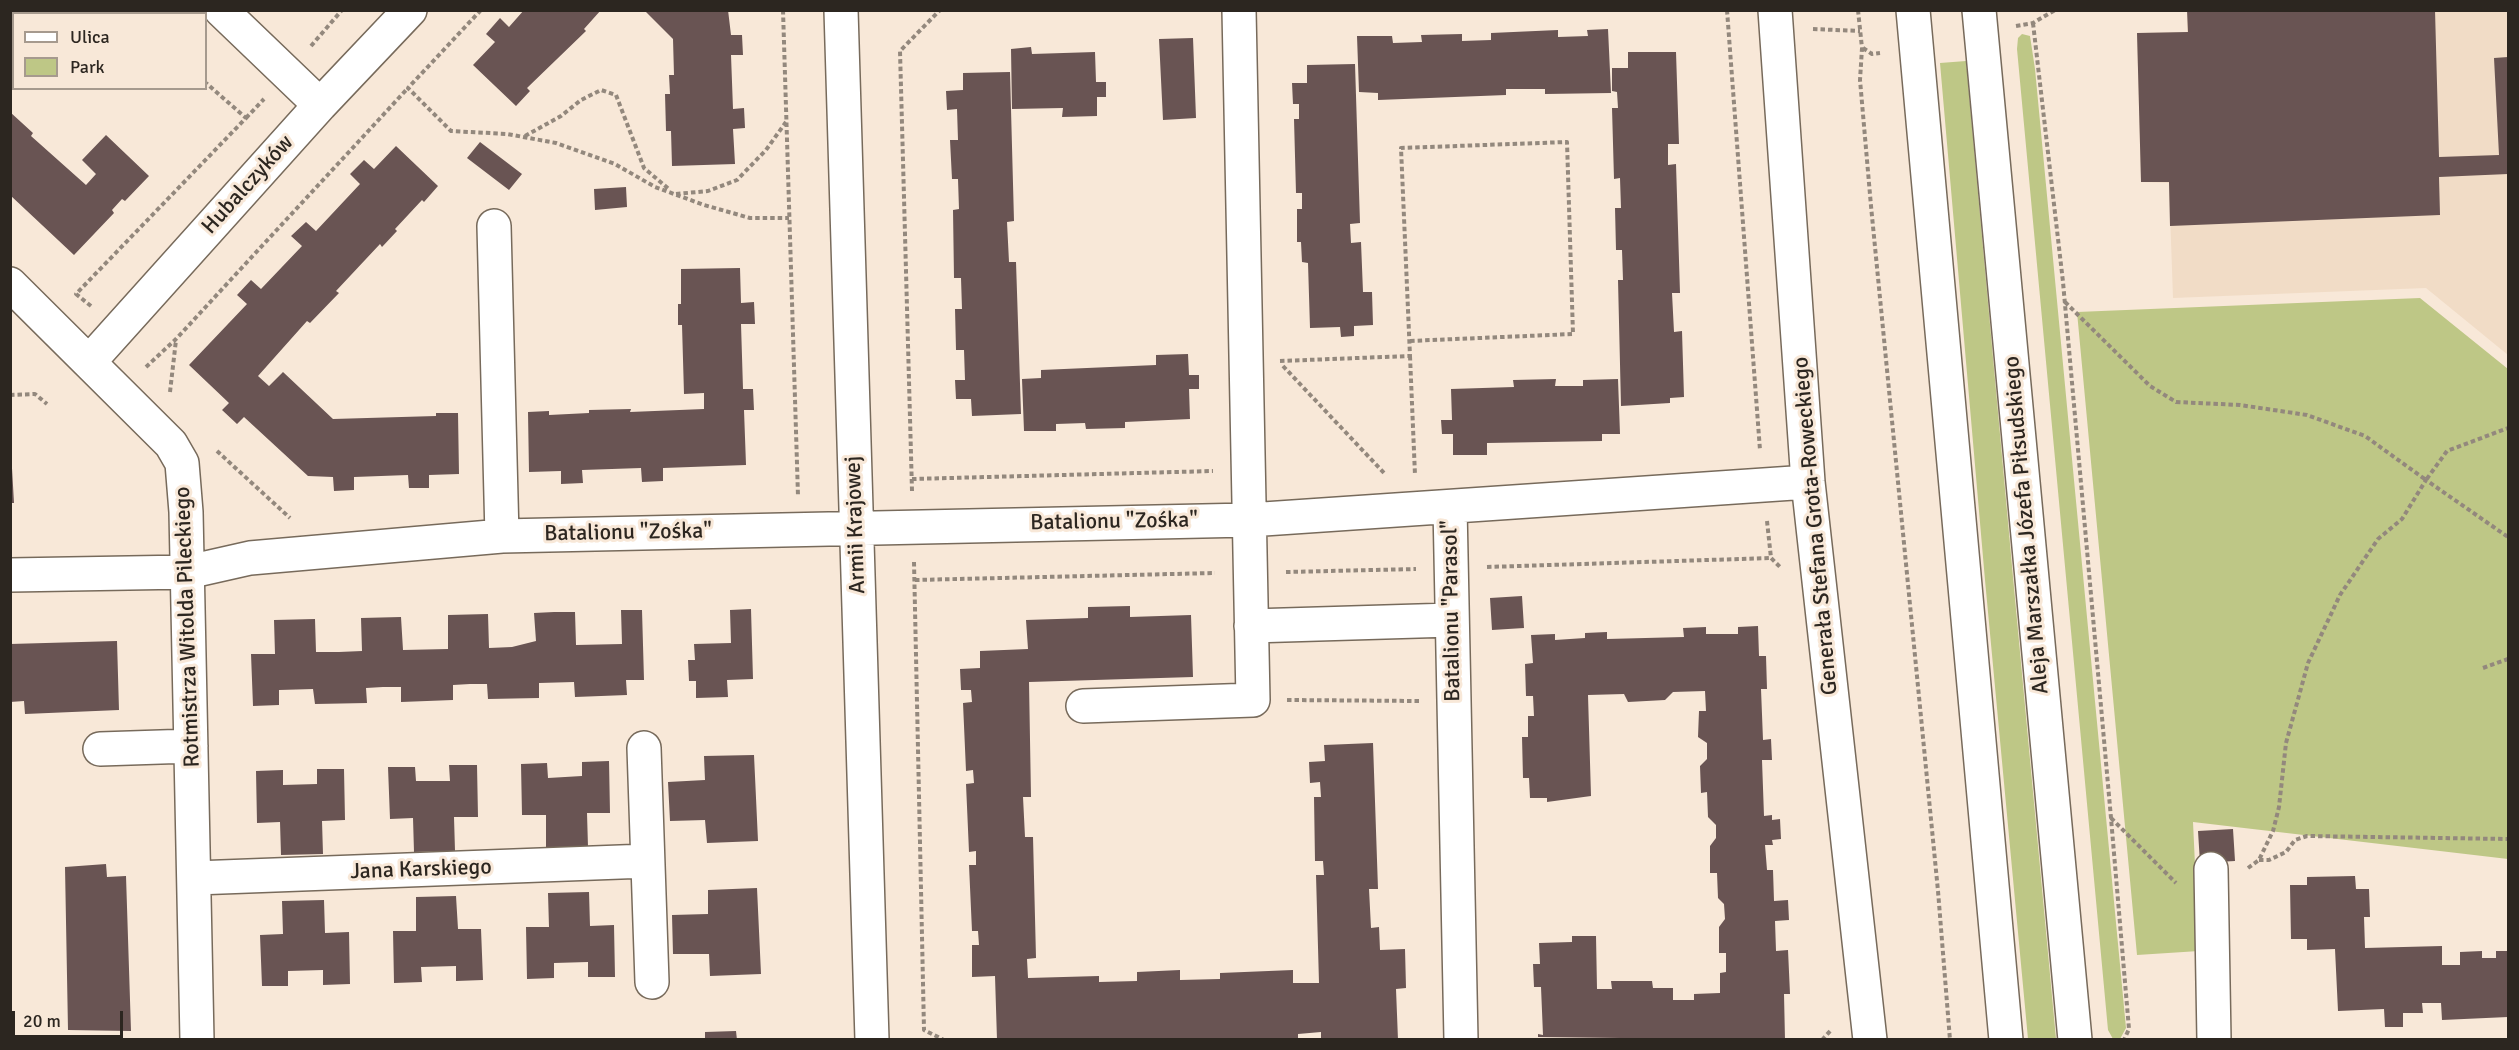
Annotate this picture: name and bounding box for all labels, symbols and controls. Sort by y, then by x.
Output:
legend [12,12,207,90]
text: Ulica [70,26,110,48]
text: Park [70,56,105,78]
street label: Hubalczyków [197,130,299,240]
street label: Aleja Marszałka Józefa Piłsudskiego [1999,355,2055,695]
street label: Generała Stefana Grota-Roweckiego [1788,356,1844,696]
street label: Armii Krajowej [840,456,872,594]
street label: Rotmistrza Witolda Pileckiego [170,486,206,768]
street label: Batalionu "Zośka" [1030,507,1198,537]
street label: Batalionu "Zośka" [544,518,712,548]
street label: Batalionu "Parasol" [1437,520,1467,702]
street label: Jana Karskiego [350,854,492,886]
scale bar [15,999,126,1037]
text: 20 m [23,1010,61,1032]

